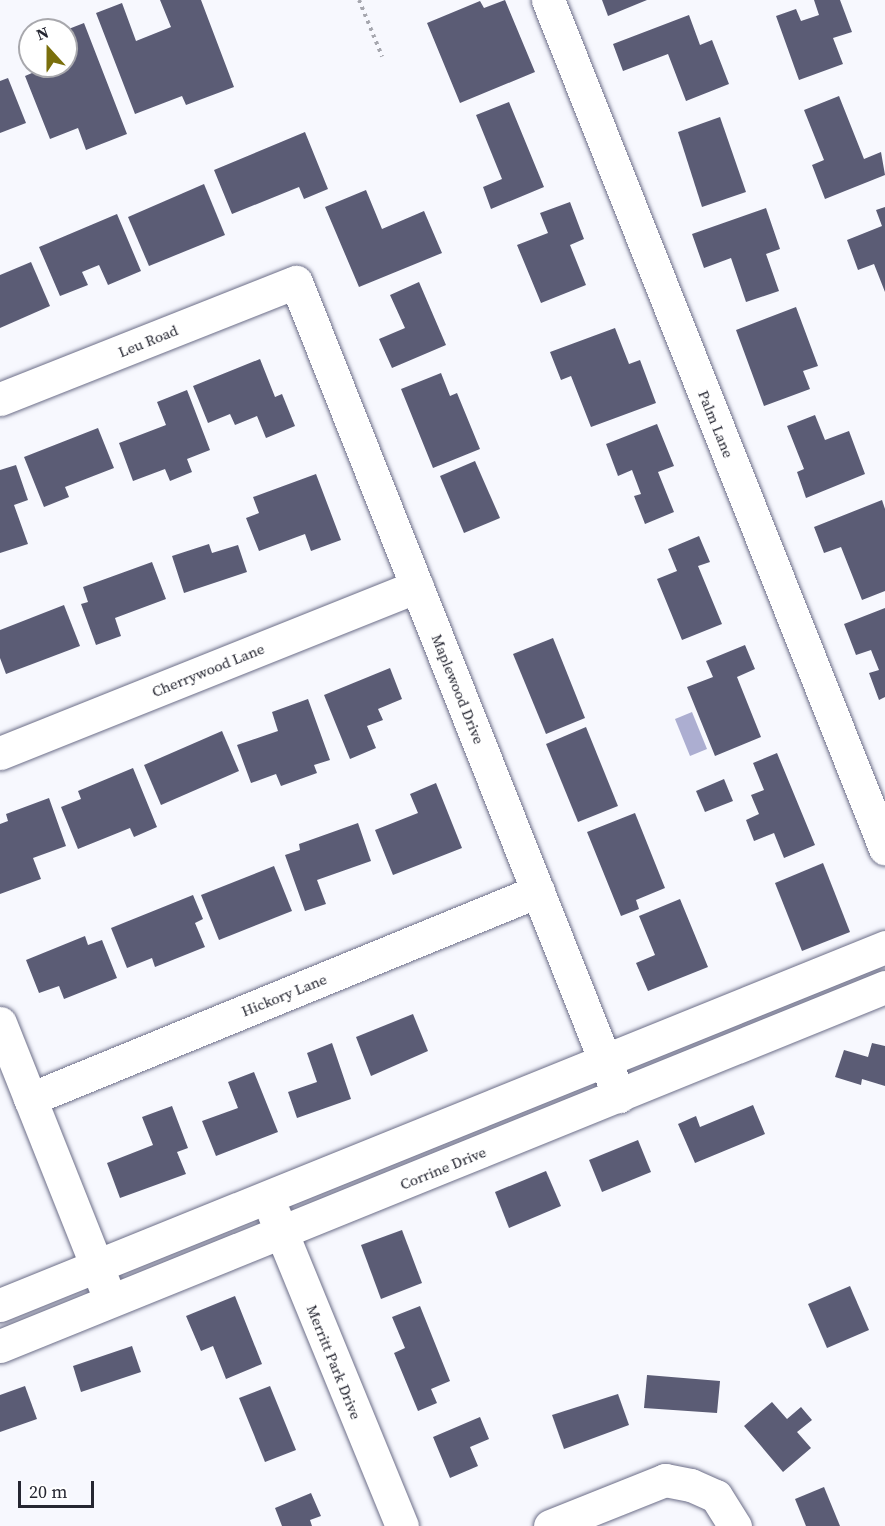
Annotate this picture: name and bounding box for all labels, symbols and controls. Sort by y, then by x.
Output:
north arrow [18,18,78,78]
text: N [33,21,52,45]
street label: Leu Road [116,321,180,361]
street label: Palm Lane [694,388,738,460]
street label: Maplewood Drive [428,631,488,747]
street label: Cherrywood Lane [149,639,267,701]
street label: Hickory Lane [239,970,329,1020]
street label: Corrine Drive [397,1143,489,1193]
street label: Merritt Park Drive [303,1302,365,1422]
scale bar [21,1469,98,1507]
text: 20 m [29,1479,67,1504]

